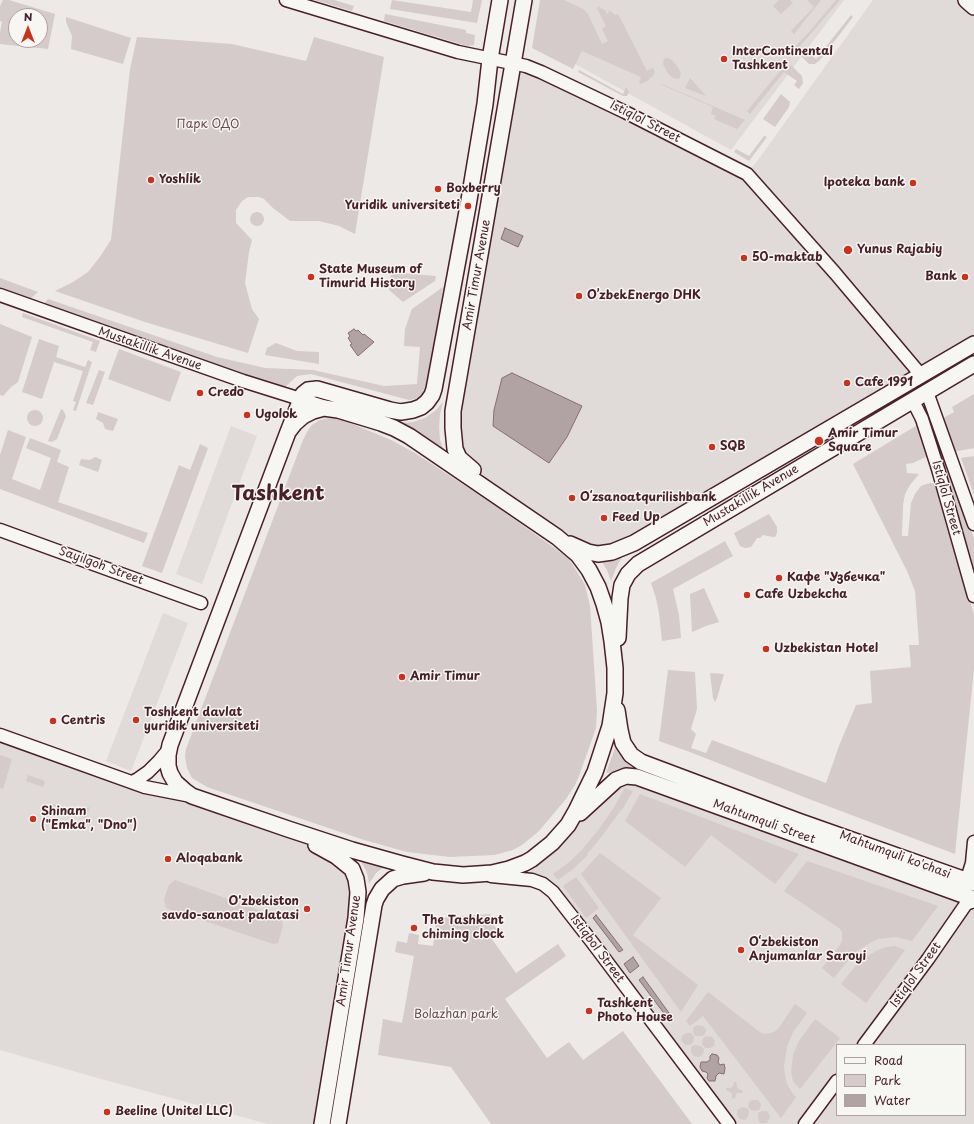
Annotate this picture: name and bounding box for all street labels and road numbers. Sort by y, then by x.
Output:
street label: Istiqlol Street [607,98,683,146]
street label: Amir Timur Avenue [460,218,494,332]
street label: Mustakillik Avenue [96,325,204,373]
street label: Istiqlol Street [928,459,964,537]
street label: Mustakillik Avenue [701,462,801,530]
street label: Sayilgoh Street [57,544,145,588]
street label: Mahtumquli Street [711,797,817,847]
street label: Mahtumquli ko'chasi [837,828,953,882]
street label: Amir Timur Avenue [334,894,364,1008]
street label: Istiqbol Street [567,912,627,986]
street label: Istiqlol Street [887,940,945,1010]

